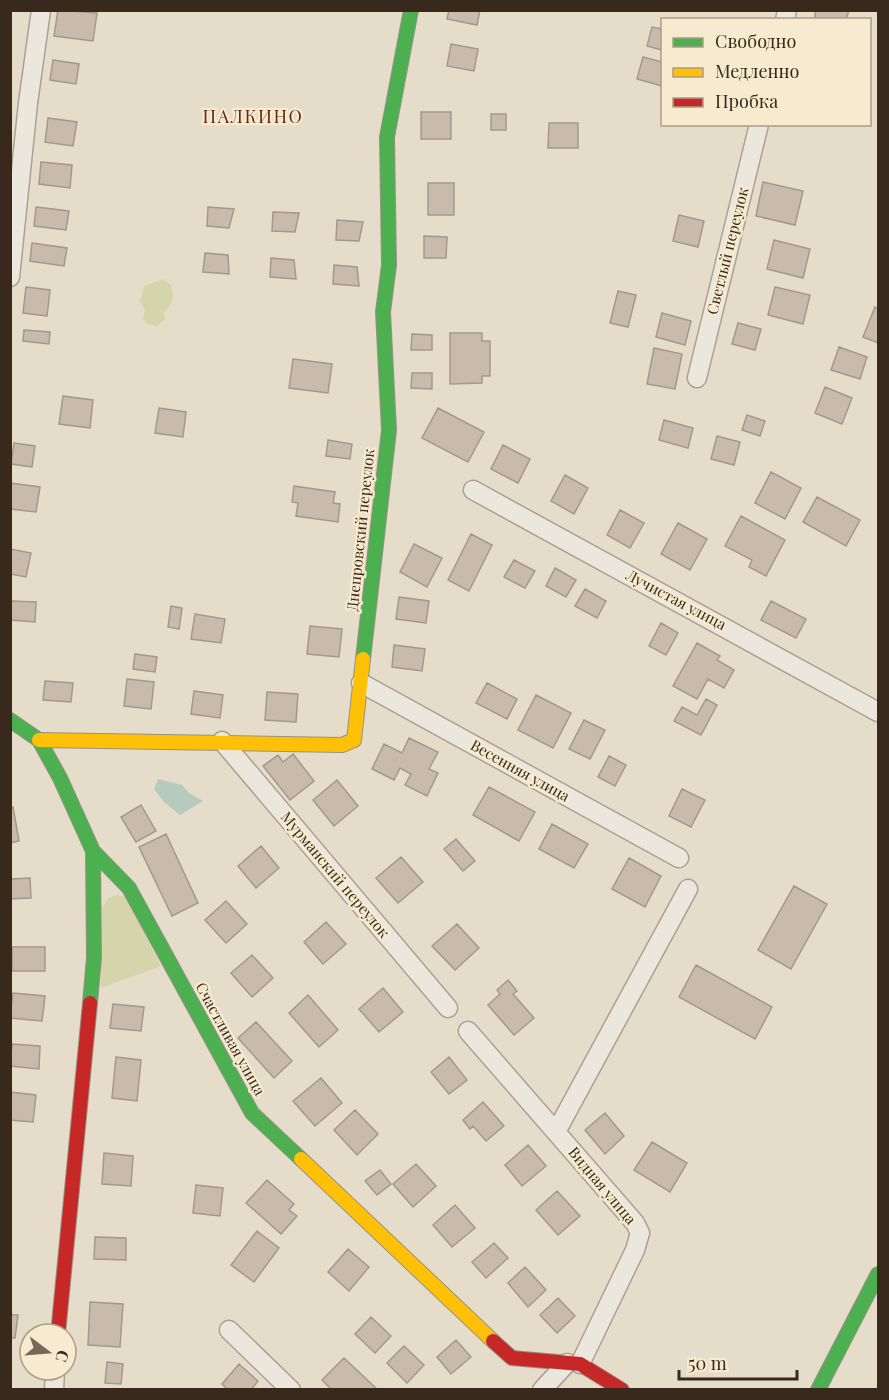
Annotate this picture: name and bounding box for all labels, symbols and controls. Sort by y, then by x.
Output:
legend [661,18,871,126]
text: Свободно [715,29,796,53]
text: Медленно [715,59,800,83]
text: Пробка [715,89,778,113]
district label: ПАЛКИНО [203,104,303,128]
street label: Светлый переулок [702,185,753,316]
street label: Днепровский переулок [342,447,379,612]
street label: Лучистая улица [622,564,731,634]
street label: Весенняя улица [467,735,574,806]
street label: Мурманский переулок [277,807,395,942]
street label: Счастливая улица [191,978,271,1099]
street label: Видная улица [564,1142,641,1229]
north arrow [18,1322,78,1382]
scale bar [679,1343,798,1381]
text: С [51,1348,75,1365]
text: 50 m [688,1351,727,1375]

